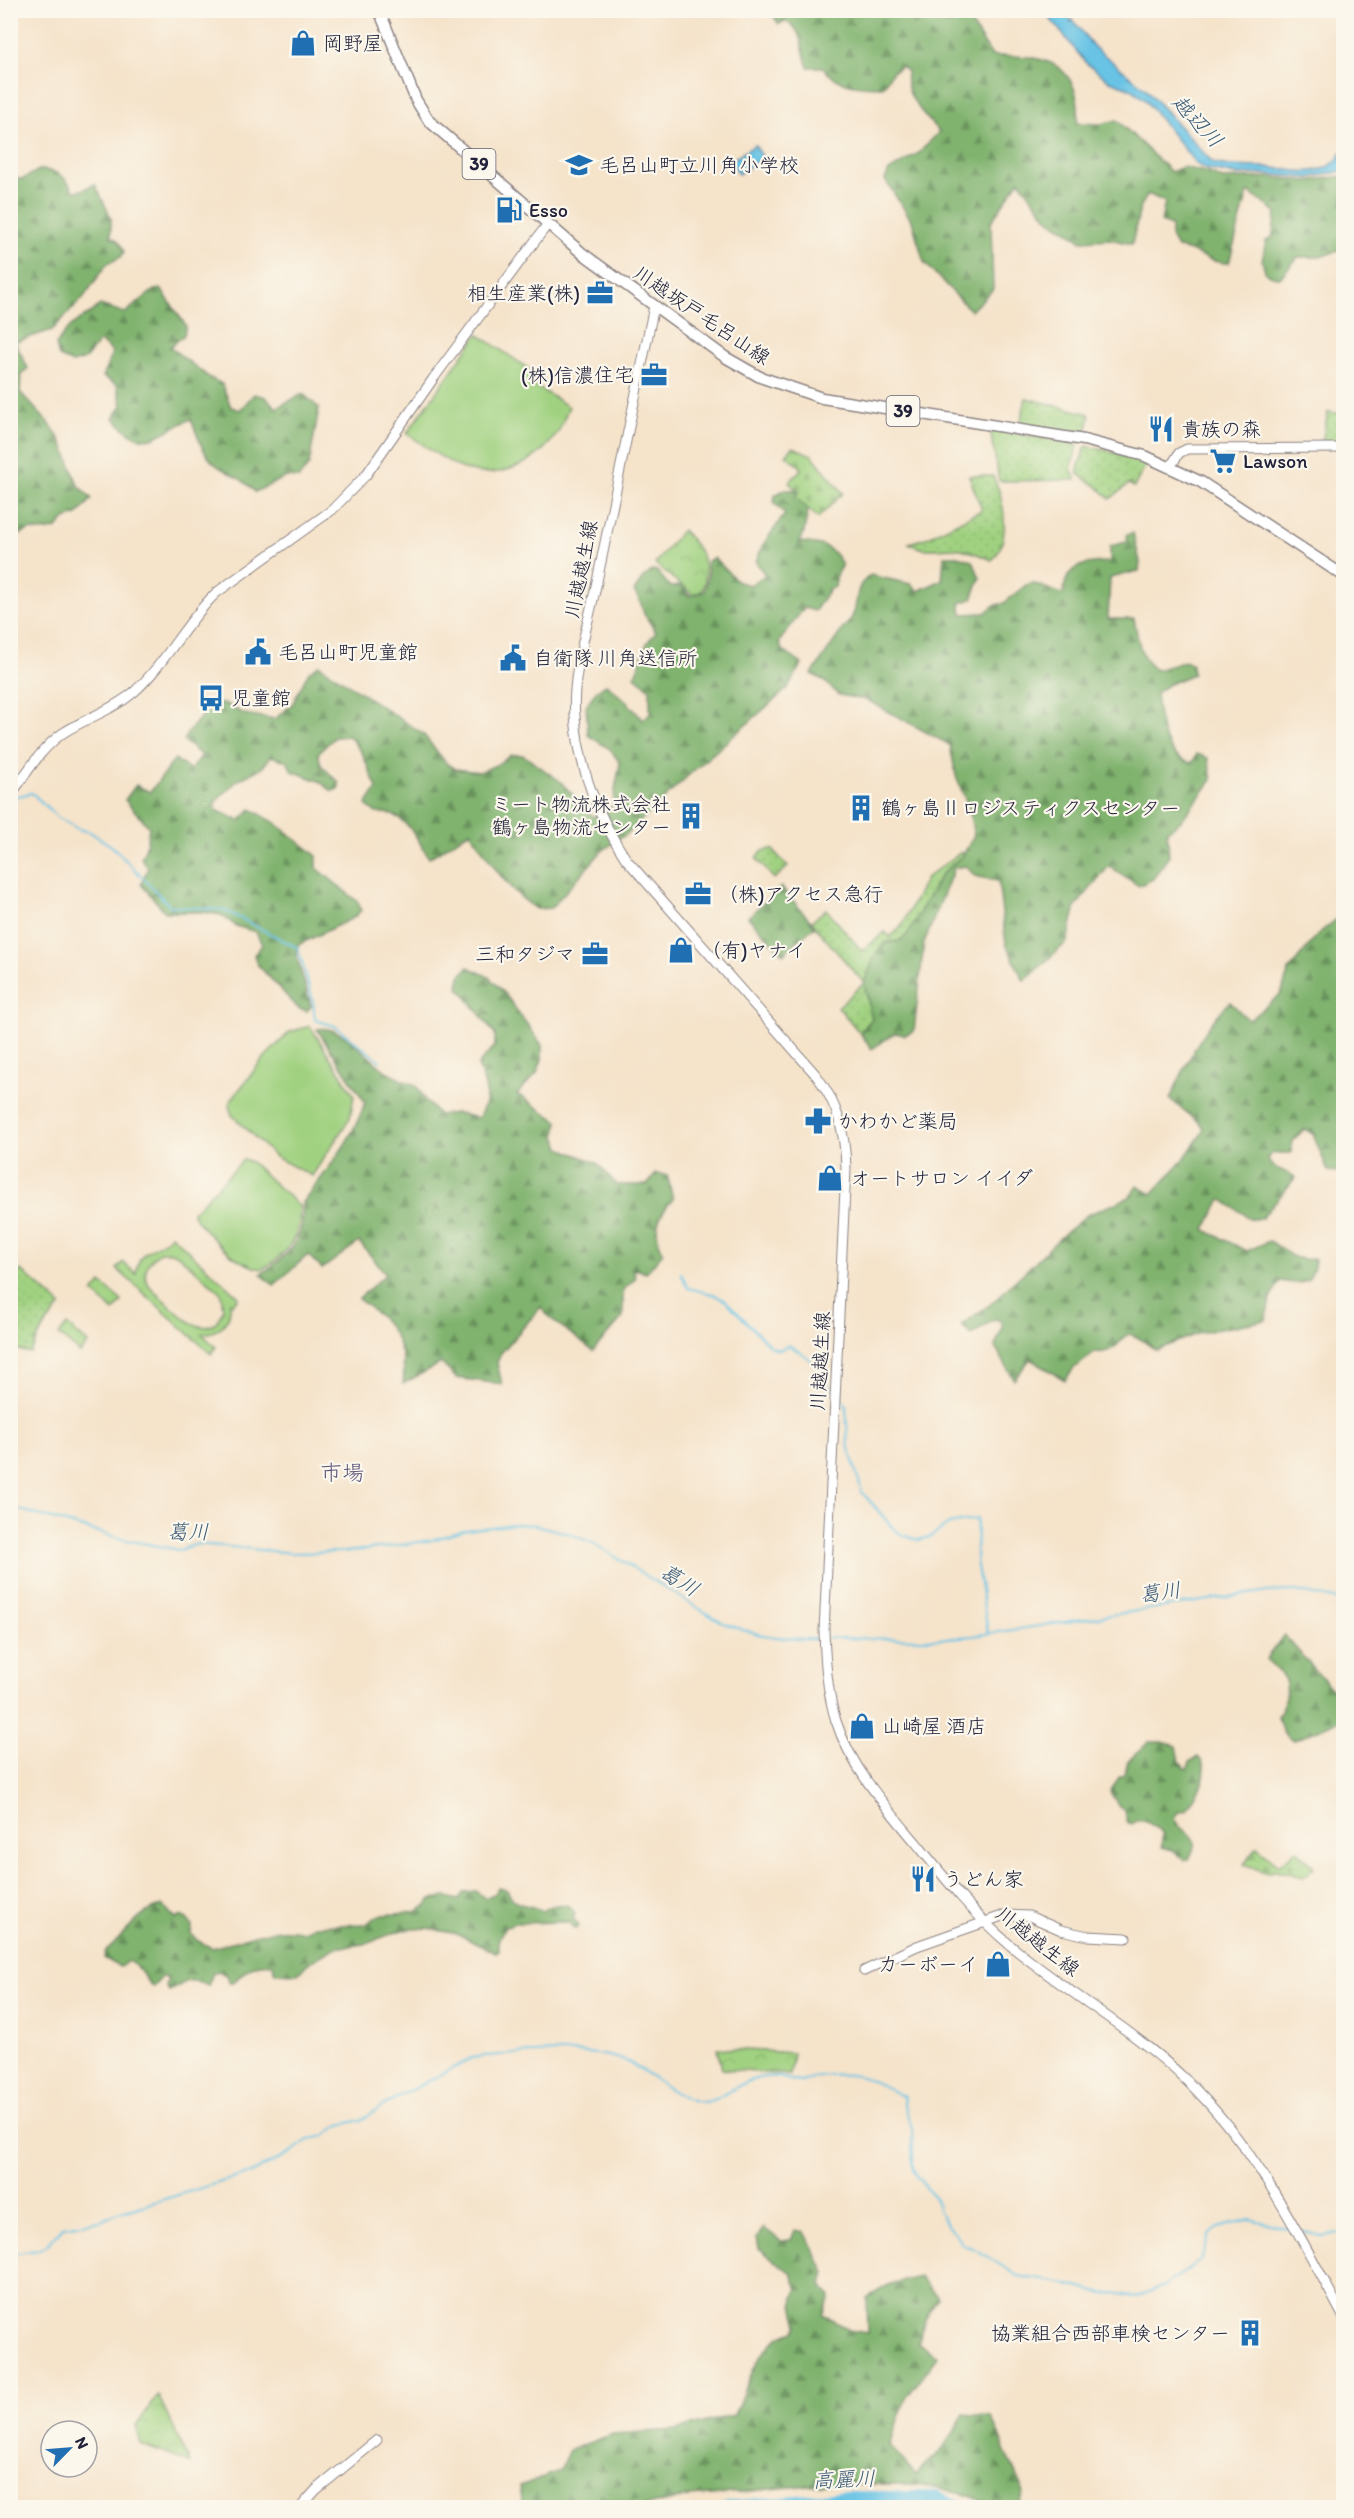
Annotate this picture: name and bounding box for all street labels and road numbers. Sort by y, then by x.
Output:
road number: 39 [462,149,496,179]
street label: 川越坂戸毛呂山線 [629,260,775,370]
road number: 39 [886,396,920,426]
street label: 川越越生線 [560,518,602,620]
street label: 川越越生線 [805,1310,835,1412]
street label: 川越越生線 [991,1901,1085,1981]

